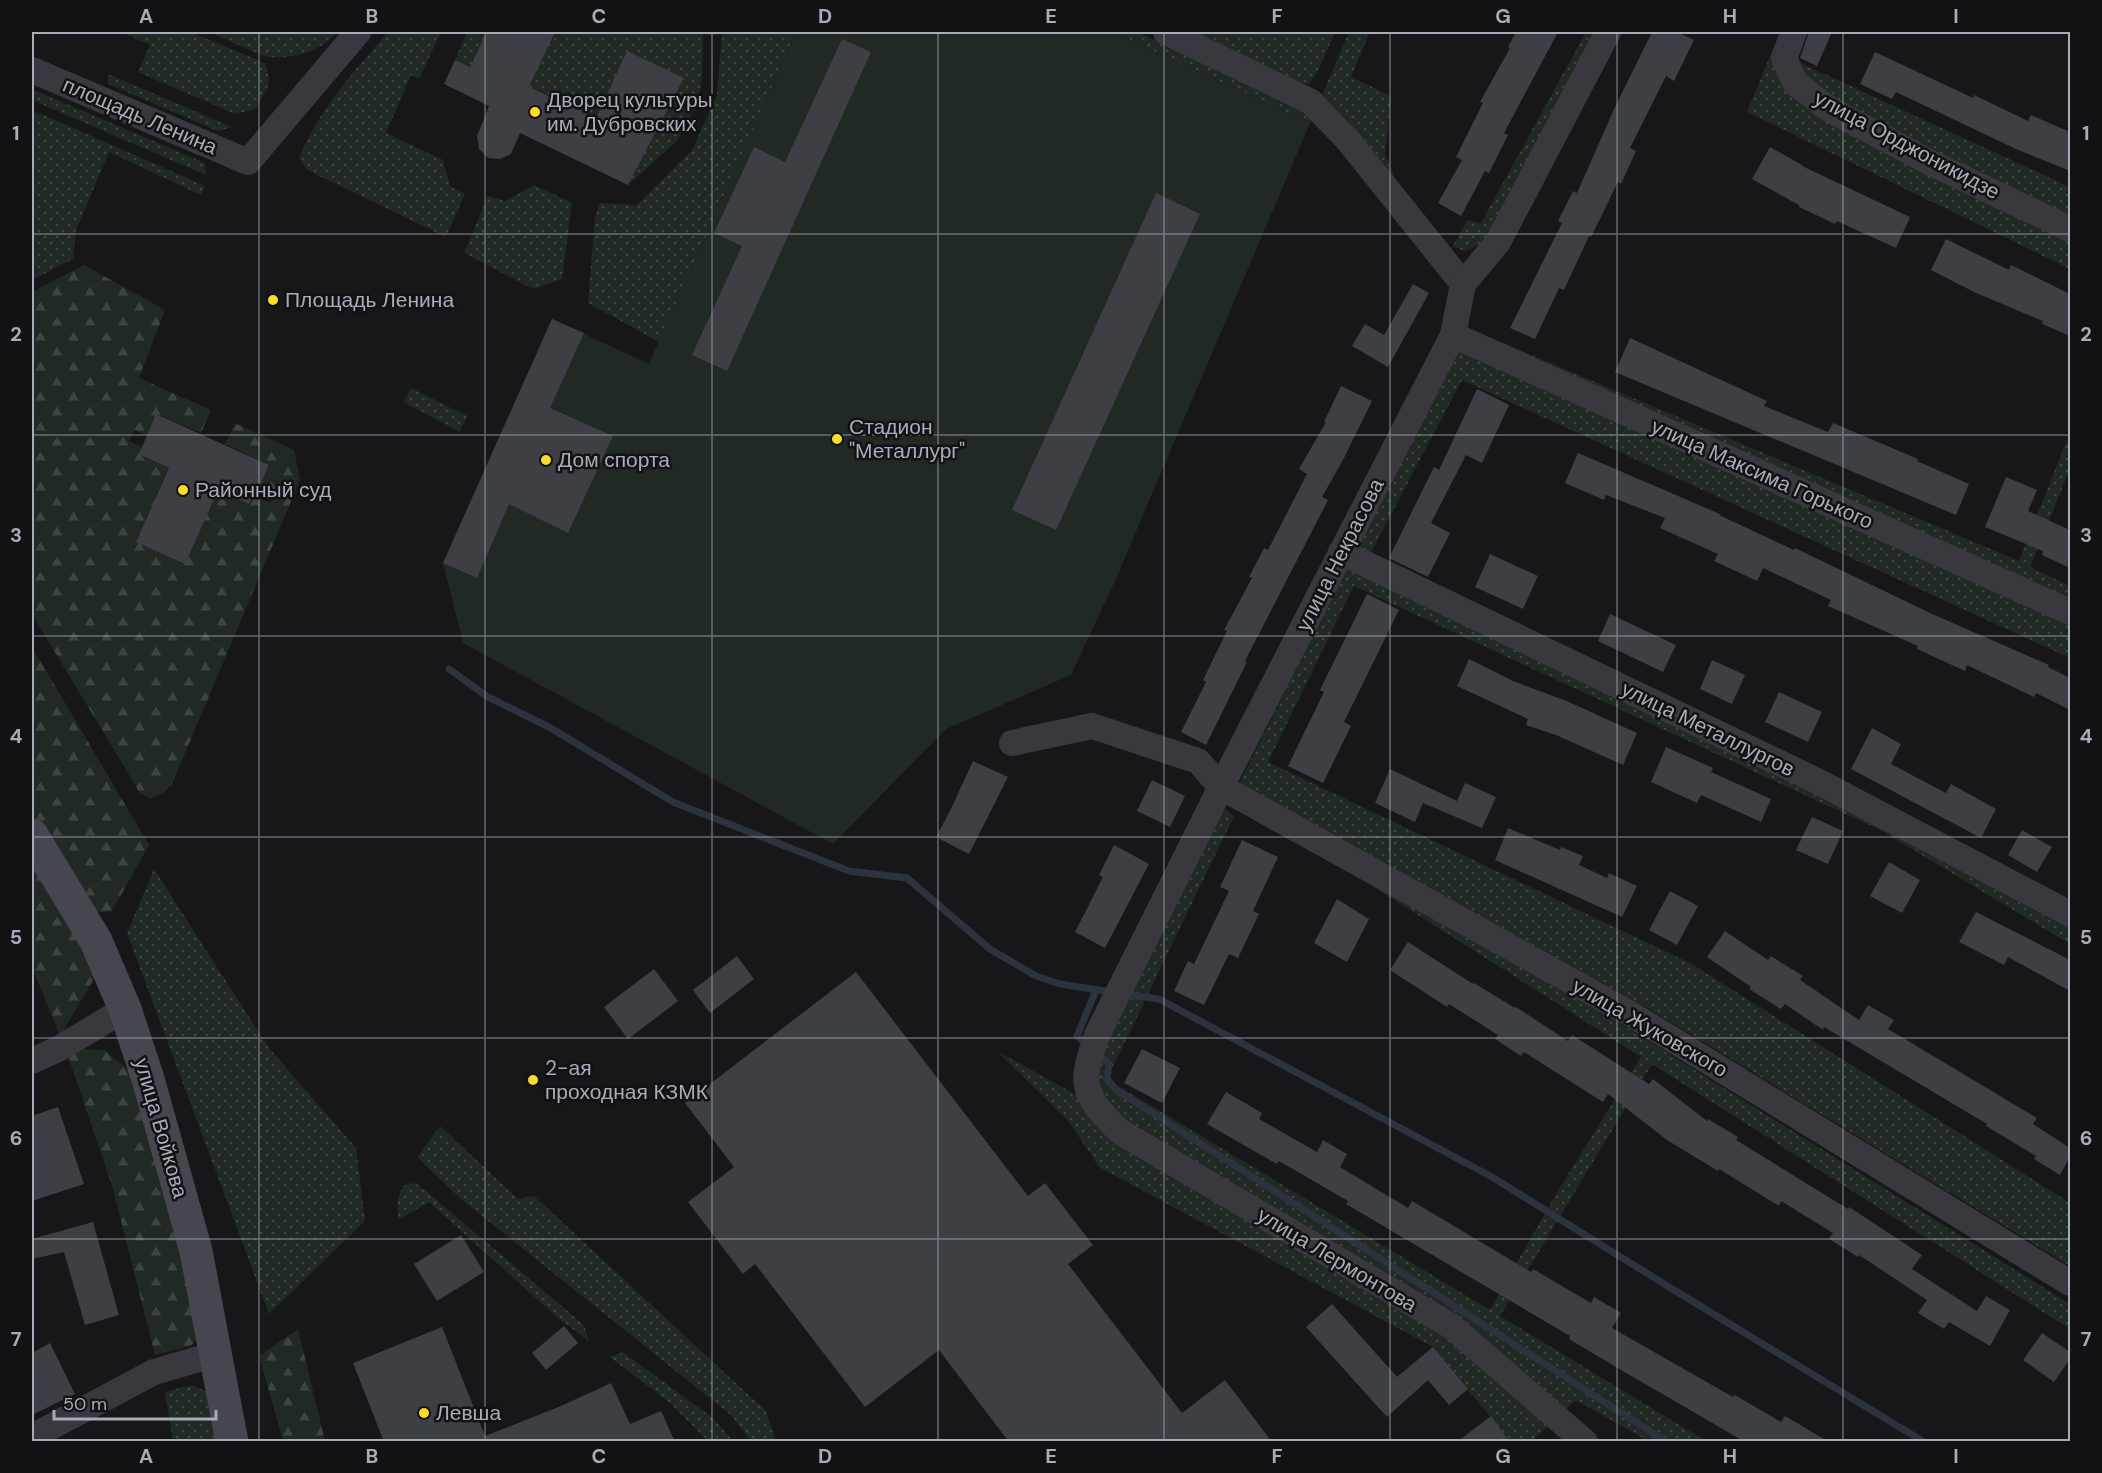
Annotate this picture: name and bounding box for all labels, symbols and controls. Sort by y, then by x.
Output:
text: A [139,3,153,29]
text: B [366,3,378,29]
text: C [592,3,606,29]
text: D [818,3,832,29]
text: E [1045,3,1057,29]
text: F [1271,3,1283,29]
text: G [1495,3,1511,29]
text: H [1723,3,1737,29]
text: I [1953,3,1959,29]
street label: площадь Ленина [58,71,222,161]
street label: улица Орджоникидзе [1809,84,2005,206]
place label: Дворец культуры им. Дубровских [547,86,713,138]
marker: Дворец культуры им. Дубровских [528,105,542,119]
text: 1 [12,120,20,146]
text: 1 [2082,120,2090,146]
place label: Площадь Ленина [285,286,454,314]
marker: Площадь Ленина [266,293,280,307]
text: 2 [10,321,22,347]
text: 2 [2080,321,2092,347]
street label: улица Максима Горького [1647,412,1877,536]
place label: Стадион "Металлург" [849,413,965,465]
marker: Стадион "Металлург" [830,432,844,446]
place label: Дом спорта [558,446,670,474]
marker: Дом спорта [539,453,553,467]
street label: улица Некрасова [1289,474,1391,636]
place label: Районный суд [195,476,332,504]
marker: Районный суд [176,483,190,497]
text: 3 [10,522,22,548]
text: 3 [2080,522,2092,548]
street label: улица Металлургов [1617,675,1799,783]
text: 4 [10,723,23,749]
text: 4 [2080,723,2093,749]
text: 5 [10,924,22,950]
text: 5 [2080,924,2092,950]
street label: улица Жуковского [1567,972,1733,1084]
place label: 2-ая проходная КЗМК [545,1054,709,1106]
street label: улица Войкова [128,1055,194,1202]
marker: 2-ая проходная КЗМК [526,1073,540,1087]
text: 6 [10,1125,22,1151]
text: 6 [2080,1125,2092,1151]
street label: улица Лермонтова [1252,1201,1422,1319]
text: 7 [11,1326,22,1352]
text: 7 [2081,1326,2092,1352]
scale bar [54,1383,216,1421]
text: 50 m [63,1392,107,1416]
place label: Левша [436,1399,501,1427]
marker: Левша [417,1406,431,1420]
text: A [139,1443,153,1469]
text: B [366,1443,378,1469]
text: C [592,1443,606,1469]
text: D [818,1443,832,1469]
text: E [1045,1443,1057,1469]
text: F [1271,1443,1283,1469]
text: G [1495,1443,1511,1469]
text: H [1723,1443,1737,1469]
text: I [1953,1443,1959,1469]

